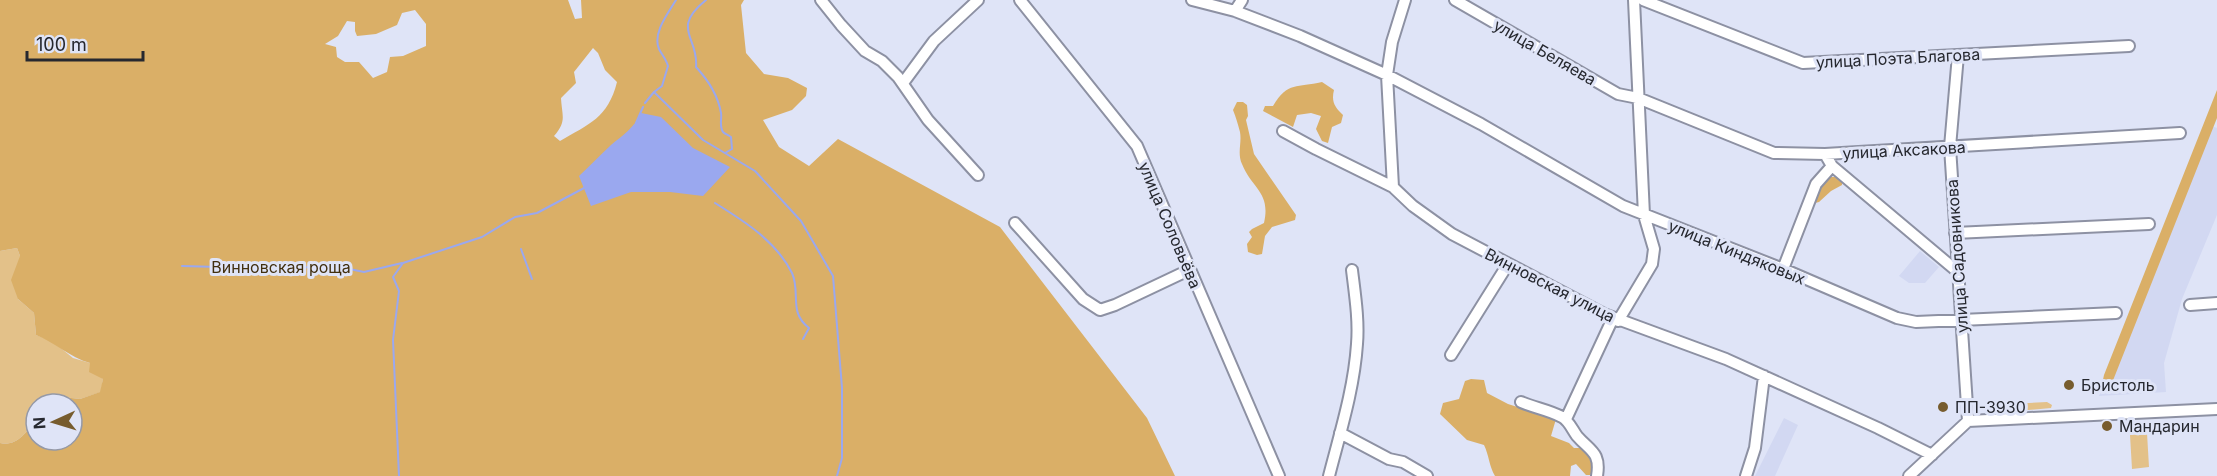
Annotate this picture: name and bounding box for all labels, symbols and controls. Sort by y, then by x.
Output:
street label: улица Беляева [1490,15,1600,89]
scale bar [27,24,142,62]
text: 100 m [36,34,87,55]
street label: улица Поэта Благова [1815,44,1981,72]
street label: улица Аксакова [1842,137,1966,163]
street label: улица Соловьёва [1134,159,1206,291]
street label: улица Садовникова [1942,178,1972,334]
street label: улица Киндяковых [1666,215,1809,289]
street label: Винновская улица [1482,244,1618,326]
park label: Винновская роща [211,257,351,277]
place label: Бристоль [2081,375,2155,395]
marker: Бристоль [2062,378,2076,392]
north arrow [24,392,84,452]
place label: ПП-3930 [1955,397,2026,417]
marker: ПП-3930 [1936,400,1950,414]
text: N [29,416,49,430]
place label: Мандарин [2119,416,2200,436]
marker: Мандарин [2100,419,2114,433]

